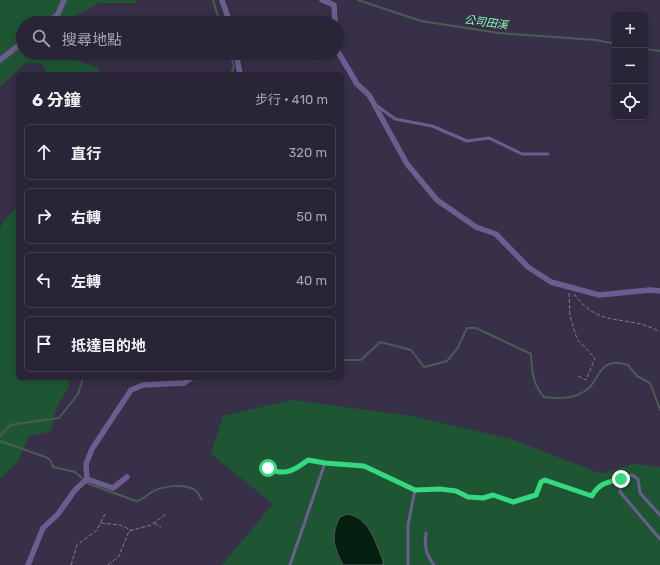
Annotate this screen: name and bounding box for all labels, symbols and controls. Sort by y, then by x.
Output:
map controls [612,12,648,120]
button: + [612,12,648,48]
water label: 公司田溪 [463,13,511,32]
search box [16,16,344,60]
icon: search [30,27,52,49]
text: 搜尋地點 [62,31,122,49]
button: − [612,48,648,84]
button: locate [612,84,648,120]
text: 6 分鐘 [32,90,81,110]
text: 步行 · 410 m [255,92,328,107]
icon: ahead [33,141,55,163]
text: 直行 [71,145,101,163]
text: 320 m [289,145,327,160]
icon: right [33,205,55,227]
text: 右轉 [71,209,101,227]
text: 50 m [296,209,327,224]
icon: left [33,269,55,291]
text: 左轉 [71,273,101,291]
text: 40 m [296,273,327,288]
icon: arrive [33,333,55,355]
text: 抵達目的地 [71,337,146,355]
route start [259,459,277,477]
route end [612,470,630,488]

